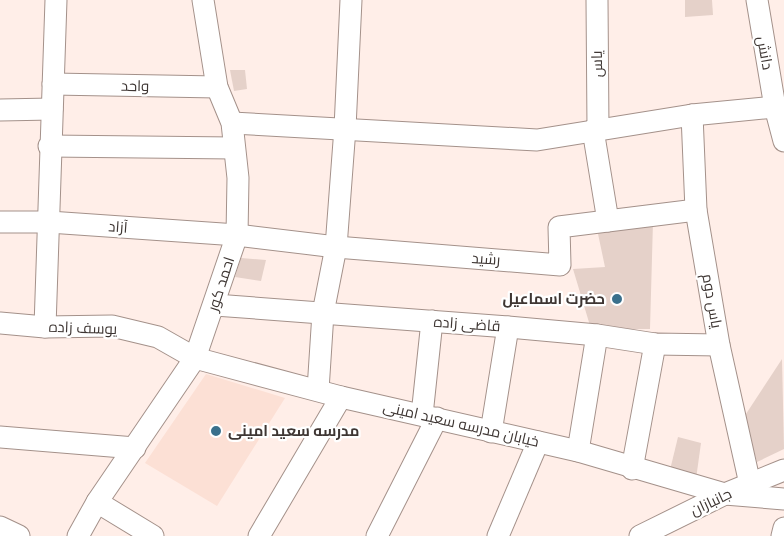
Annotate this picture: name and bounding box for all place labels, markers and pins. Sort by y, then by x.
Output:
place label: حضرت اسماعیل [502,290,605,308]
marker: حضرت اسماعیل [610,292,624,306]
place label: مدرسه سعید امینی [228,422,359,440]
marker: مدرسه سعید امینی [209,424,223,438]

